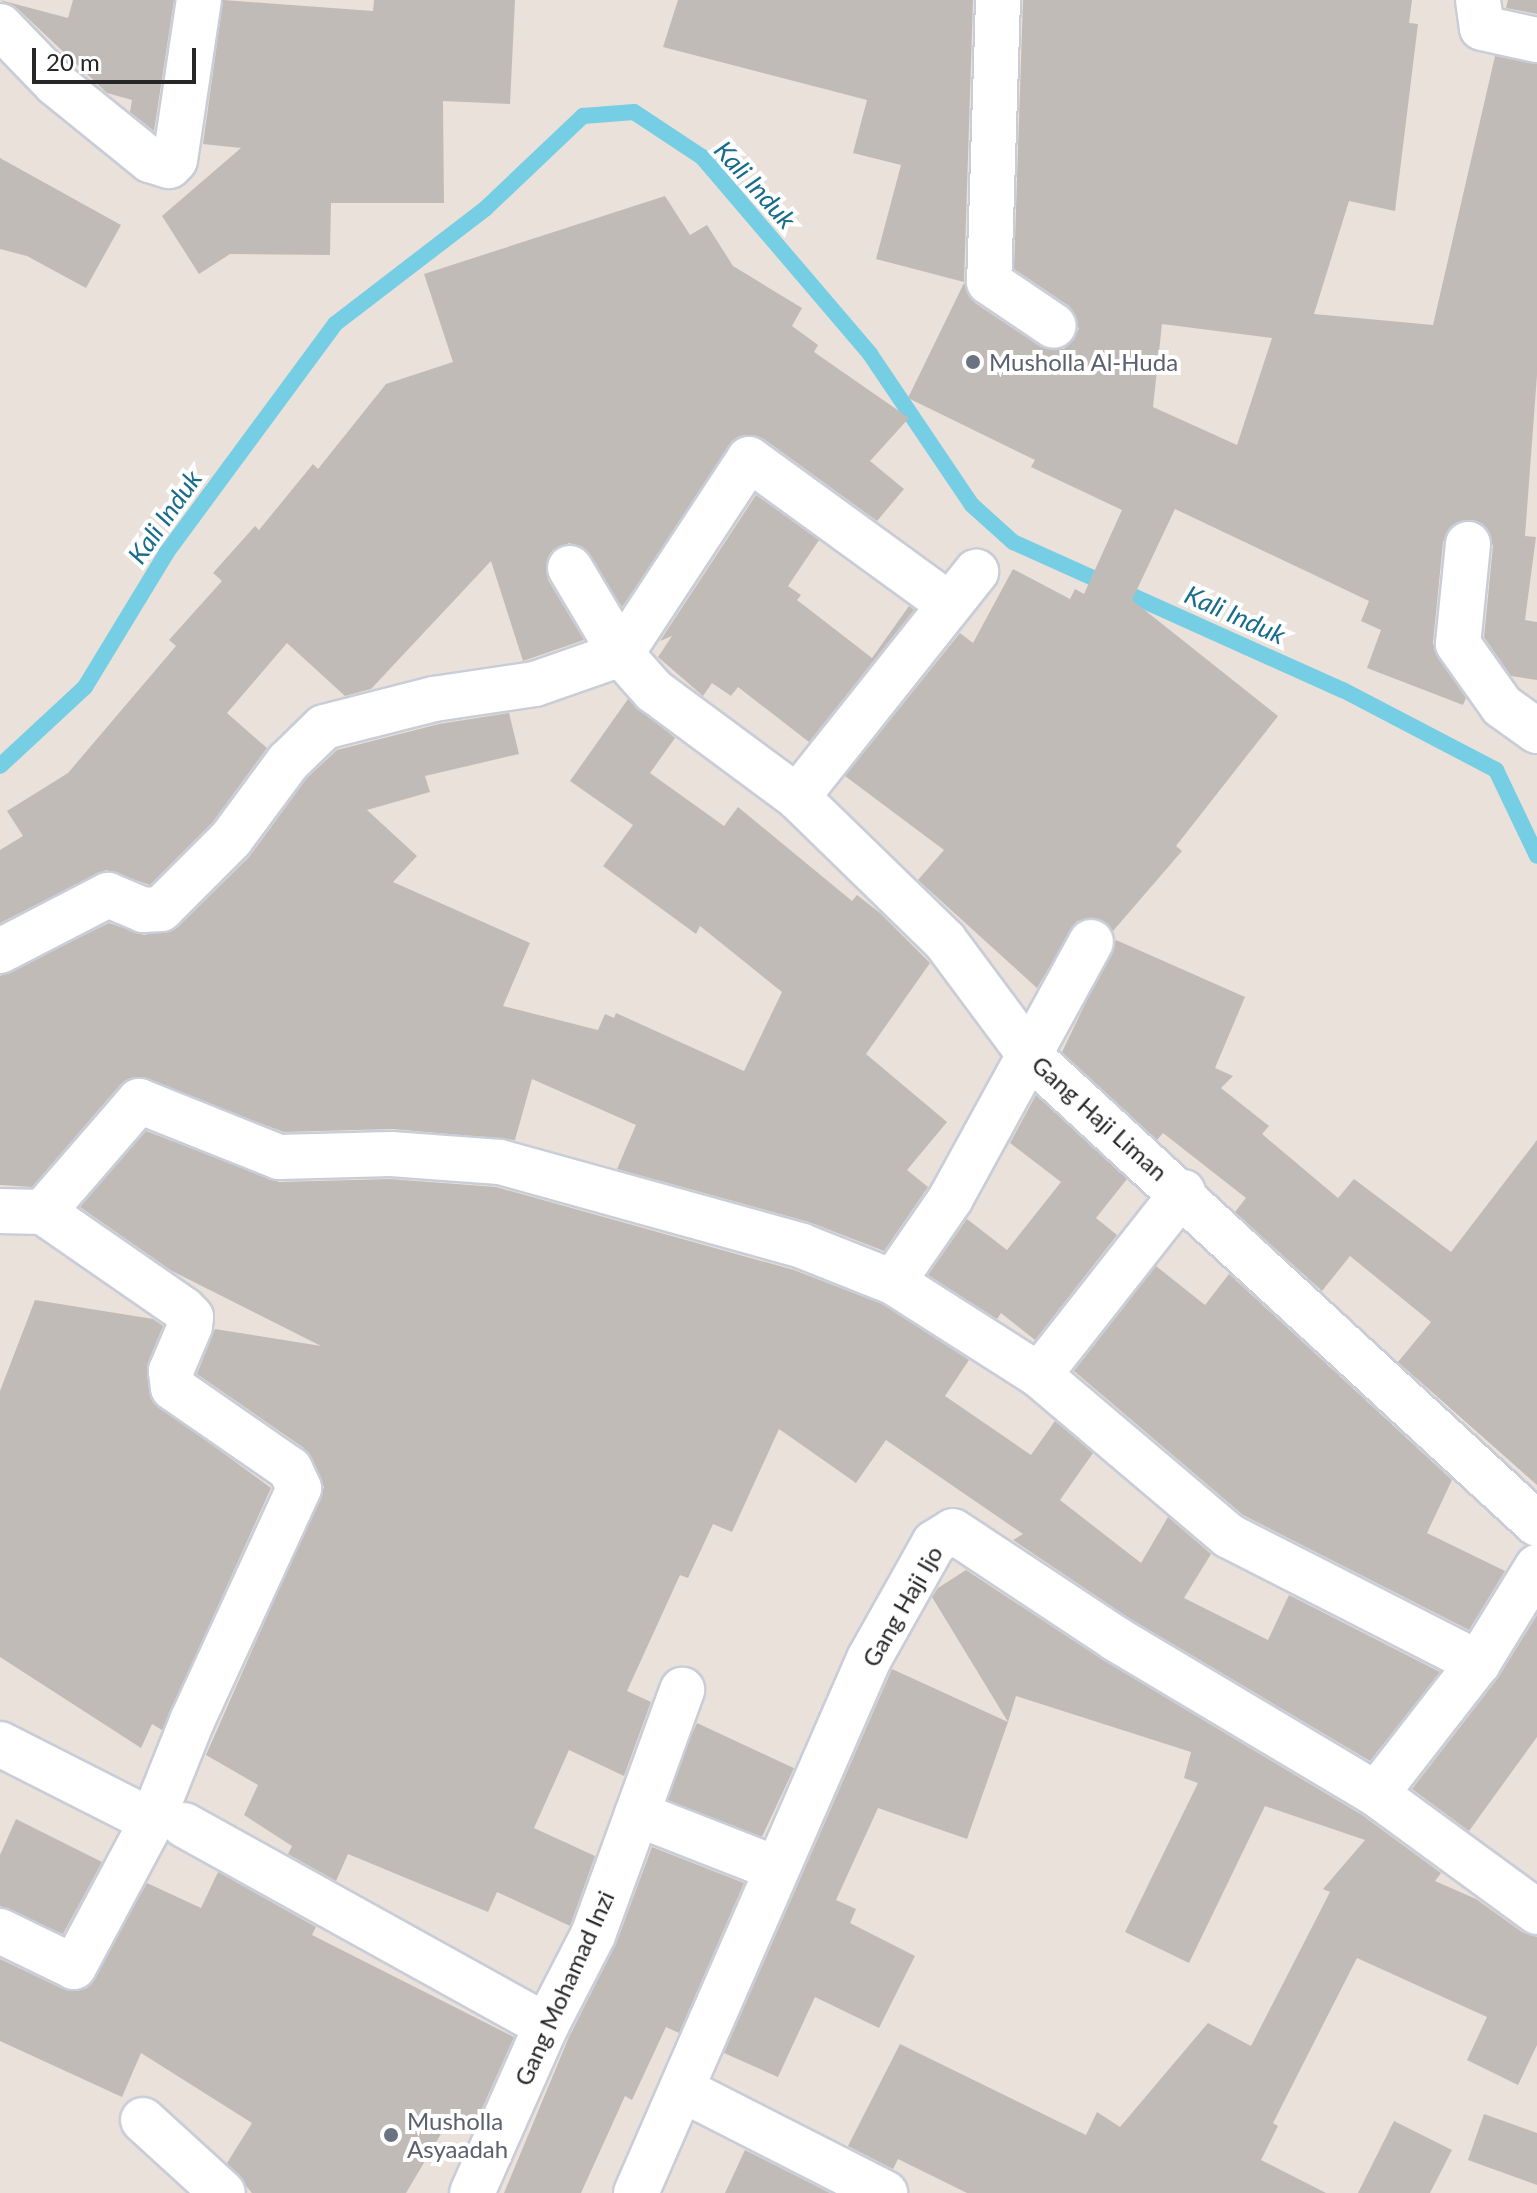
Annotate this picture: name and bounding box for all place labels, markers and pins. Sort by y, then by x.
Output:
place label: Musholla Al-Huda [989,348,1179,376]
marker: Musholla Al-Huda [964,353,982,371]
place label: Musholla Asyaadah [407,2107,508,2163]
marker: Musholla Asyaadah [382,2126,400,2144]

